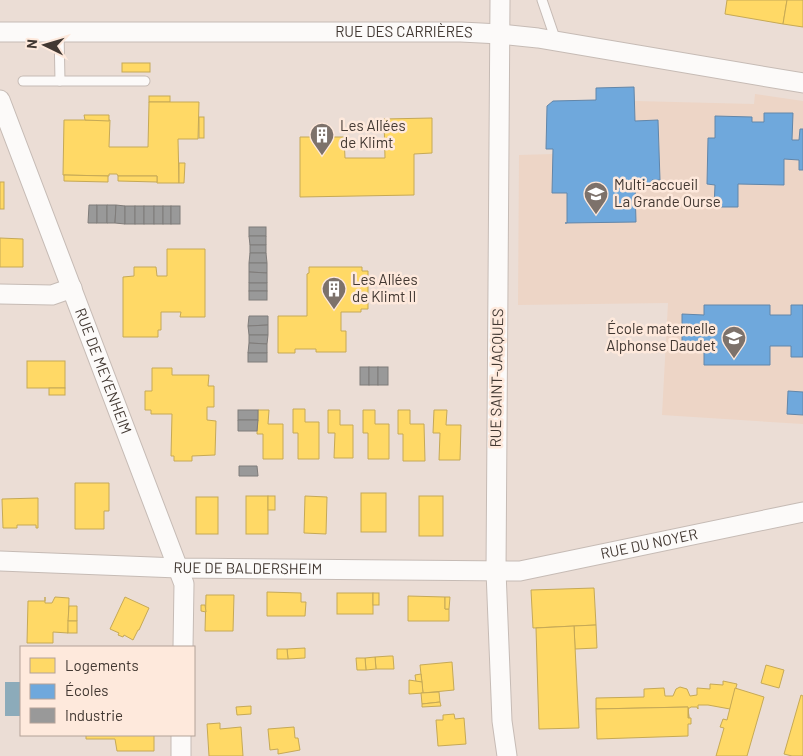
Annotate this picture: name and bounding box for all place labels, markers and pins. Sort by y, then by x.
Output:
place label: Les Allées de Klimt [340,116,406,151]
building icon: Les Allées de Klimt [309,122,335,156]
place label: Multi-accueil La Grande Ourse [614,175,721,210]
school or university icon: Multi-accueil La Grande Ourse [583,181,609,215]
place label: Les Allées de Klimt II [352,270,418,305]
building icon: Les Allées de Klimt II [321,276,347,310]
place label: École maternelle Alphonse Daudet [606,319,716,354]
school or university icon: École maternelle Alphonse Daudet [721,325,747,359]

